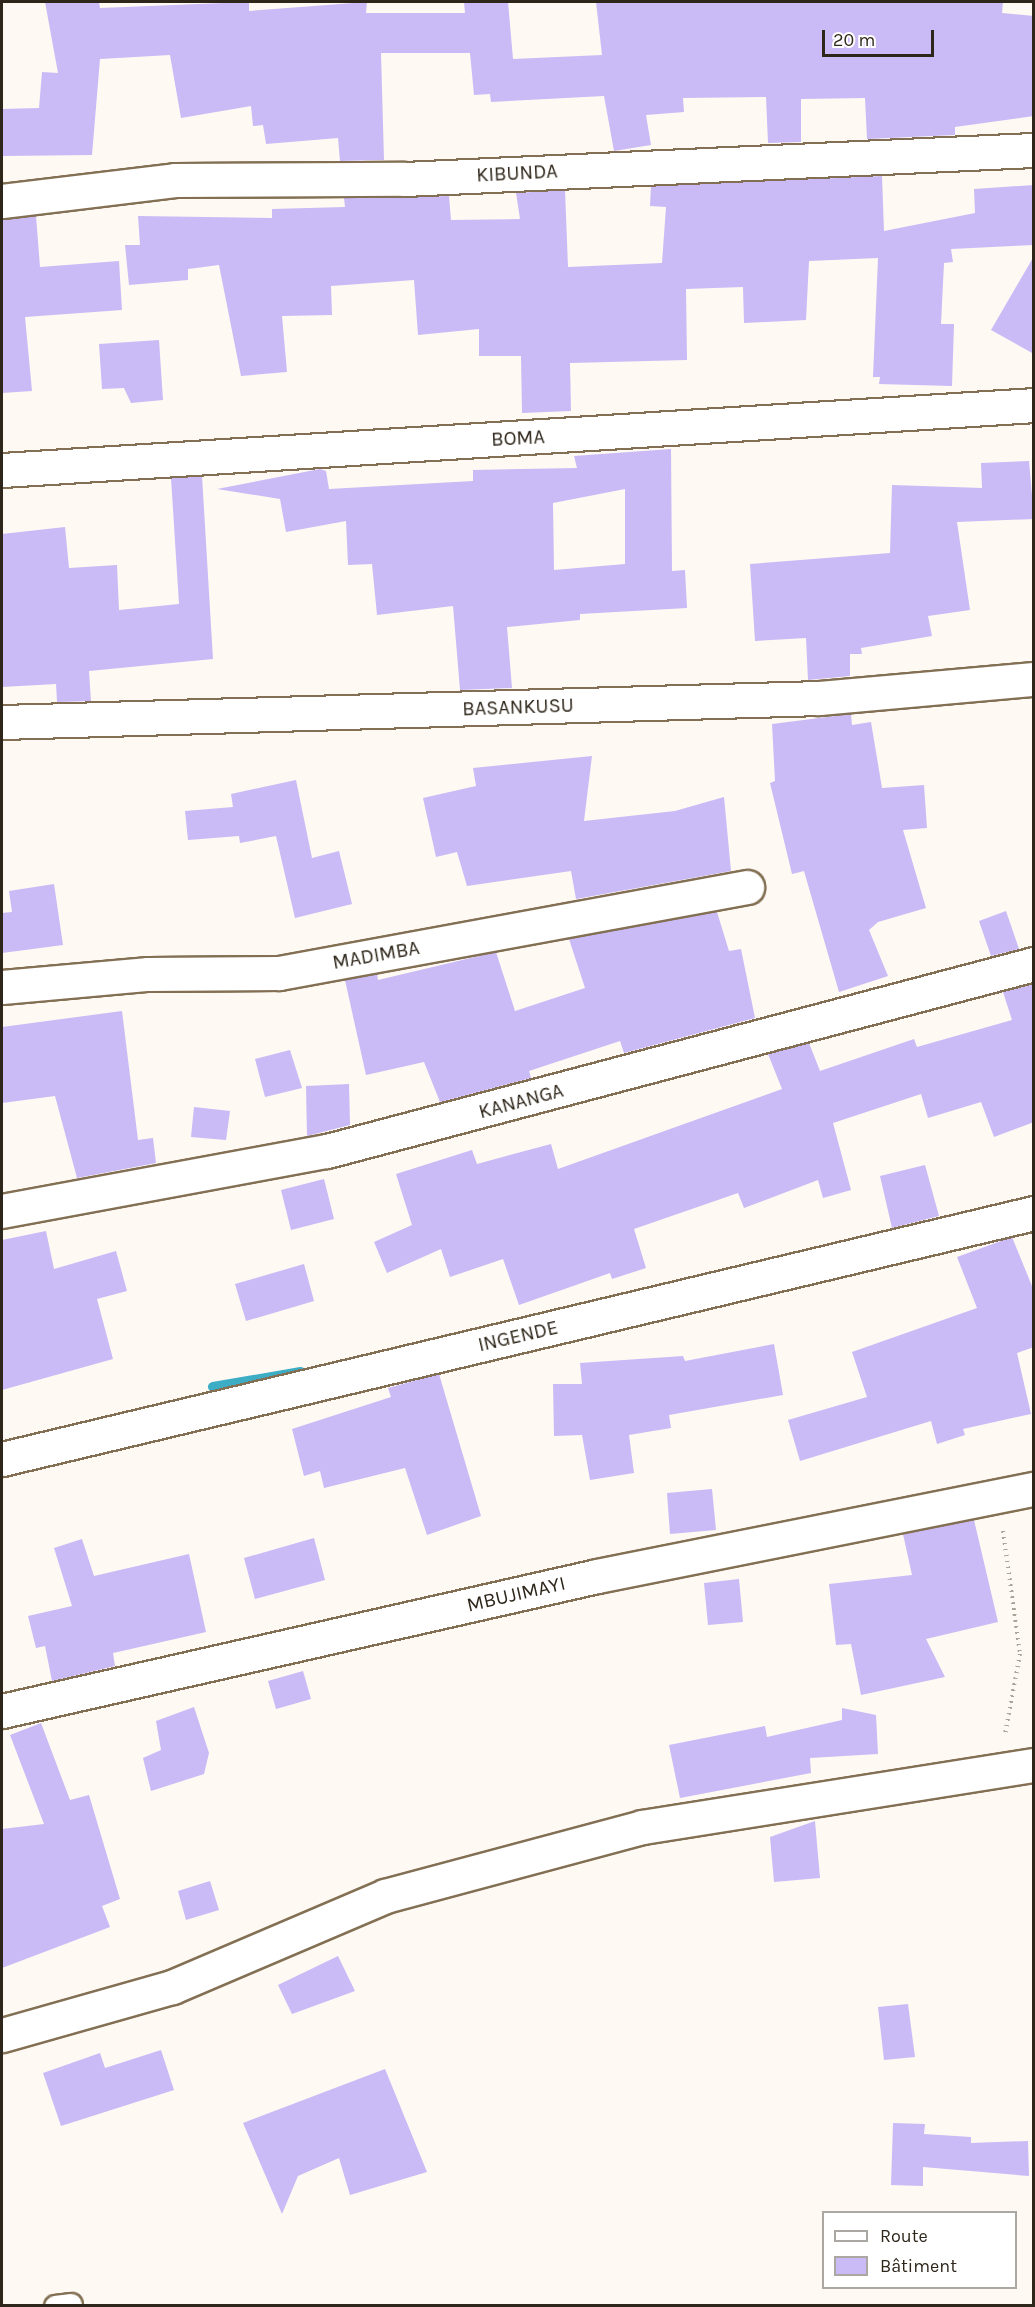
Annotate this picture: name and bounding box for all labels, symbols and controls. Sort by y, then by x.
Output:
scale bar [825,18,938,56]
text: 20 m [833,29,875,51]
street label: KIBUNDA [476,159,558,187]
street label: BOMA [491,425,545,451]
street label: BASANKUSU [462,693,574,721]
street label: MADIMBA [331,936,421,974]
street label: KANANGA [476,1078,566,1124]
street label: INGENDE [476,1315,560,1357]
street label: MBUJIMAYI [464,1571,568,1617]
legend [822,2211,1017,2289]
text: Route [880,2225,928,2247]
text: Bâtiment [880,2255,957,2277]

